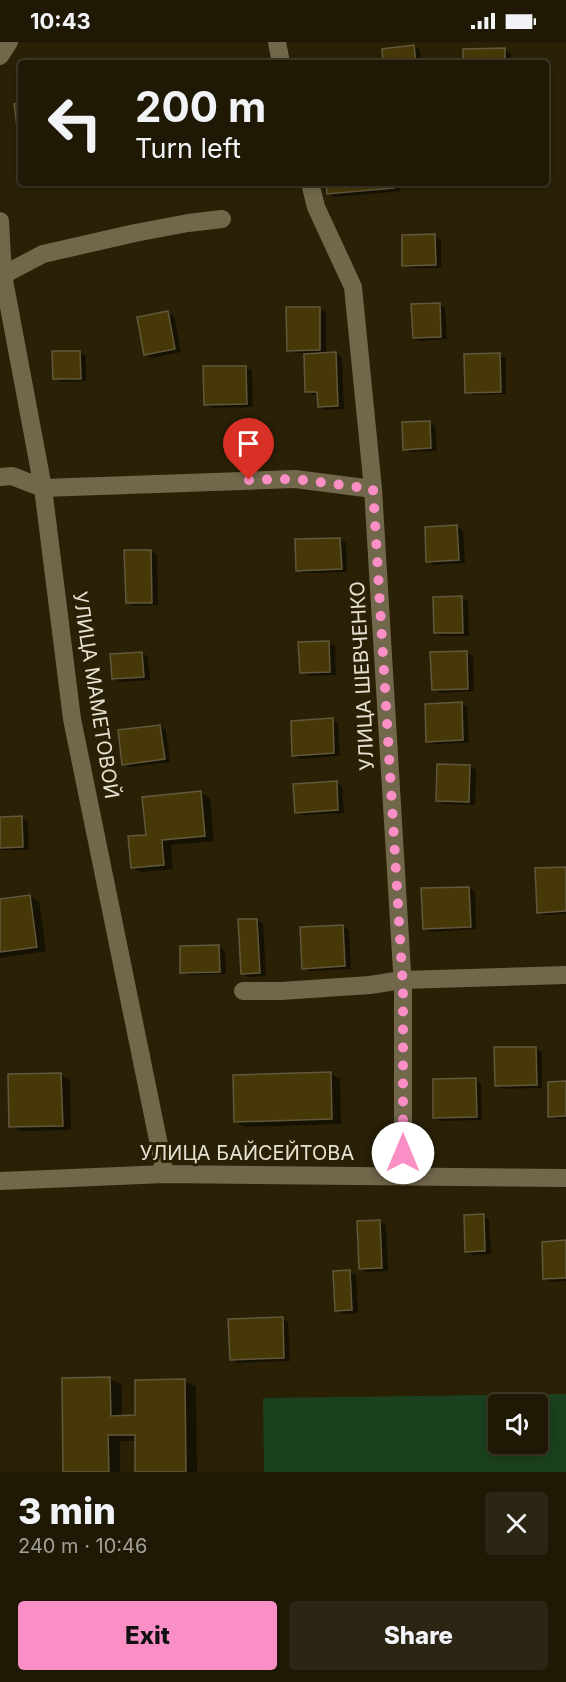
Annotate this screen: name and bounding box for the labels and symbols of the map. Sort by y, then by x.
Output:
pin [223,418,274,480]
street label: УЛИЦА ШЕВЧЕНКО [345,581,379,771]
street label: УЛИЦА МАМЕТОВОЙ [68,590,125,800]
position arrow [371,1121,435,1185]
street label: УЛИЦА БАЙСЕЙТОВА [140,1140,354,1165]

